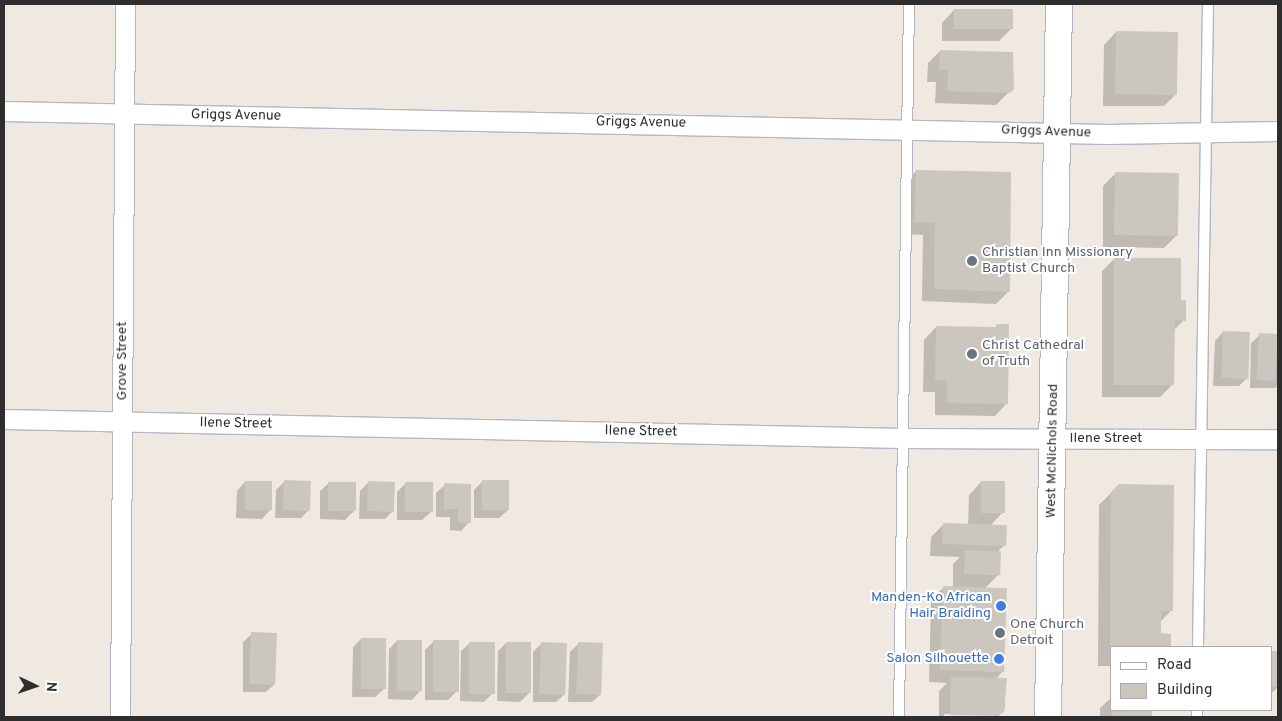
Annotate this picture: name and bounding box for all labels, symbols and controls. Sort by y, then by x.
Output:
street label: Griggs Avenue [190,107,282,125]
street label: Griggs Avenue [595,114,687,132]
street label: Griggs Avenue [1000,122,1092,142]
place label: Christian Inn Missionary Baptist Church [982,245,1133,278]
marker: Christian Inn Missionary Baptist Church [966,255,978,267]
street label: Grove Street [115,322,131,400]
place label: Christ Cathedral of Truth [982,338,1084,371]
marker: Christ Cathedral of Truth [966,348,978,360]
street label: West McNichols Road [1043,384,1063,518]
street label: Ilene Street [199,415,273,433]
street label: Ilene Street [604,423,678,441]
street label: Ilene Street [1070,431,1142,447]
place label: Manden-Ko African Hair Braiding [870,590,991,622]
marker: Manden-Ko African Hair Braiding [995,600,1007,612]
place label: One Church Detroit [1010,617,1084,650]
marker: One Church Detroit [994,627,1006,639]
legend [1110,646,1272,711]
place label: Salon Silhouette [886,651,989,667]
marker: Salon Silhouette [993,653,1005,665]
text: Road [1157,656,1192,675]
north arrow [10,661,60,711]
text: N [42,681,59,692]
text: Building [1157,681,1212,700]

